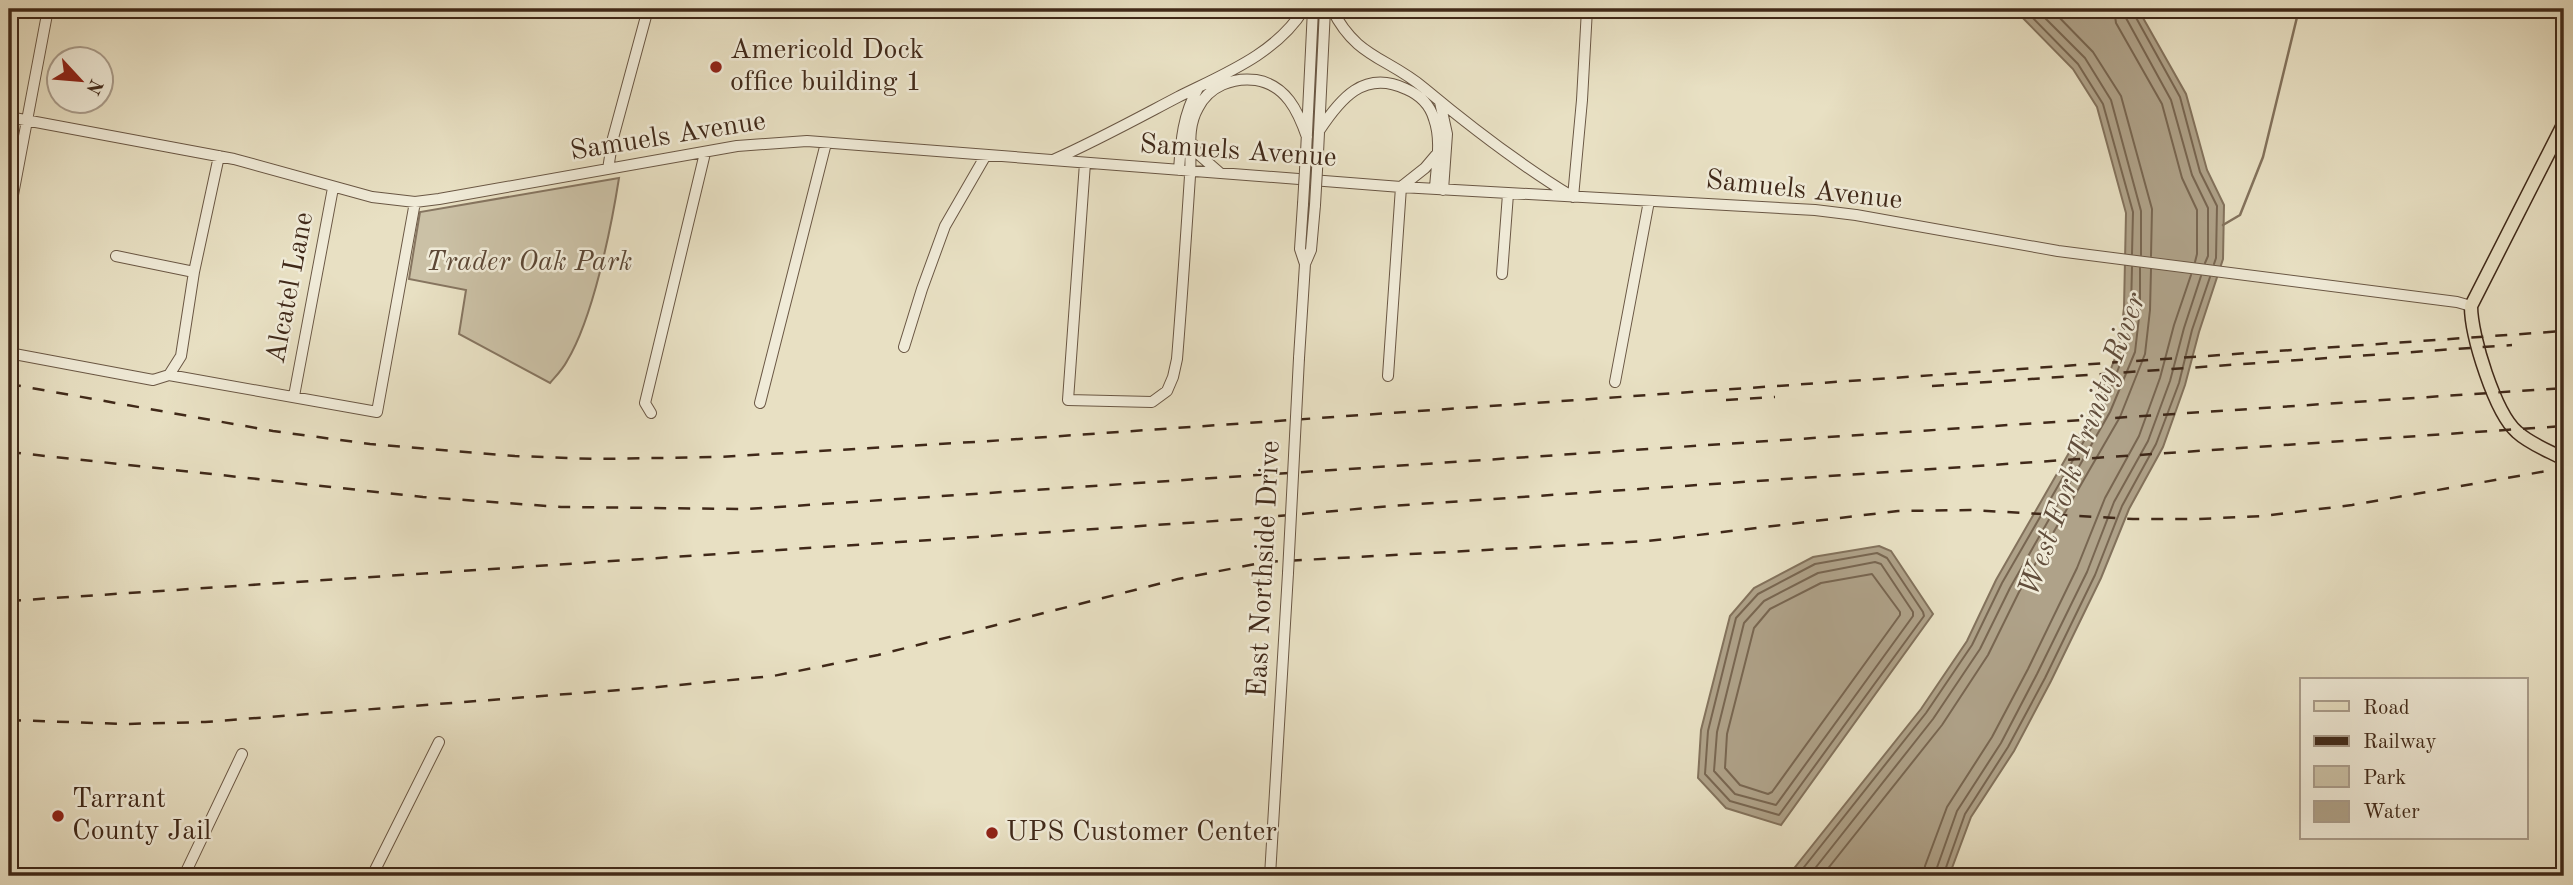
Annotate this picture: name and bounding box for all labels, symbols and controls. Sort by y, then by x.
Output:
place label: Americold Dock office building 1 [730,37,924,97]
north arrow [46,46,116,116]
marker: Americold Dock office building 1 [708,59,724,75]
text: N [81,76,105,97]
street label: Samuels Avenue [568,108,768,166]
street label: Samuels Avenue [1138,131,1338,173]
street label: Samuels Avenue [1704,167,1904,215]
street label: Alcatel Lane [263,210,319,366]
park label: Trader Oak Park [426,249,632,277]
water label: West Fork Trinity River [2014,288,2152,601]
street label: East Northside Drive [1244,440,1286,698]
legend [2300,678,2528,840]
text: Road [2363,698,2410,719]
text: Railway [2363,732,2437,753]
text: Park [2363,768,2406,789]
place label: Tarrant County Jail [72,786,211,846]
text: Water [2363,802,2420,823]
marker: Tarrant County Jail [50,808,66,824]
place label: UPS Customer Center [1006,819,1277,847]
marker: UPS Customer Center [984,825,1000,841]

